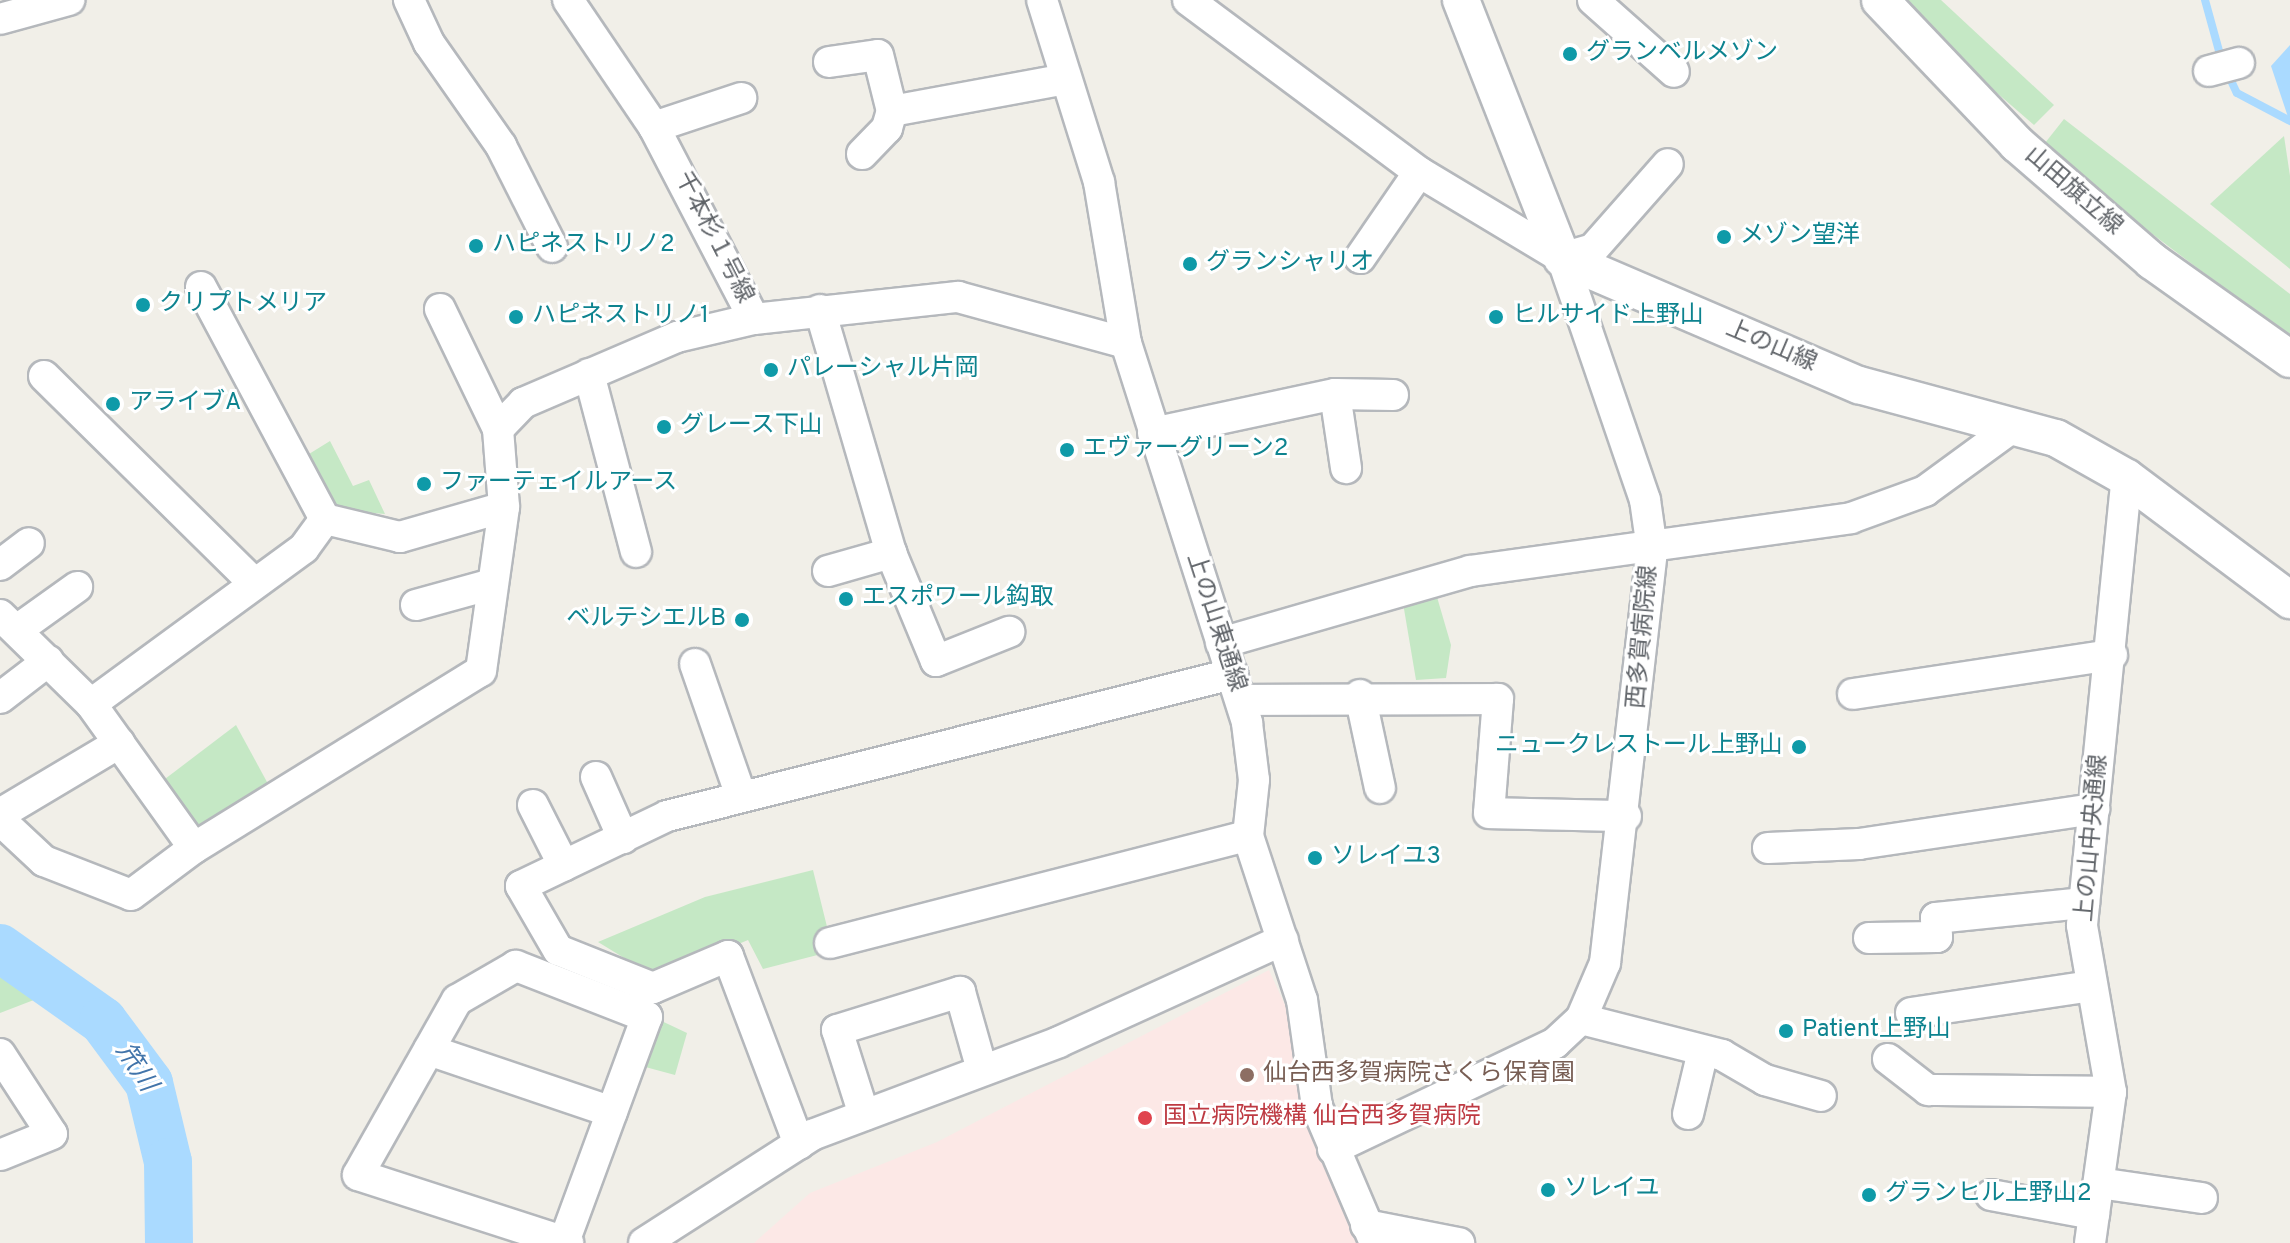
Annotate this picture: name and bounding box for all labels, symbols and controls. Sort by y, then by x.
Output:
place label: グランベルメゾン [1586,40,1778,68]
marker: グランベルメゾン [1561,45,1579,63]
street label: 山田旗立線 [2018,142,2128,242]
street label: 千本杉１号線 [667,167,759,309]
place label: メゾン望洋 [1740,223,1860,251]
marker: メゾン望洋 [1715,228,1733,246]
place label: ハピネストリノ2 [492,232,675,260]
marker: ハピネストリノ2 [467,237,485,255]
place label: グランシャリオ [1206,250,1374,278]
marker: グランシャリオ [1181,255,1199,273]
place label: クリプトメリア [159,291,327,319]
marker: クリプトメリア [134,296,152,314]
place label: ハピネストリノ1 [532,303,709,331]
place label: ヒルサイド上野山 [1512,303,1704,331]
marker: ハピネストリノ1 [507,308,525,326]
marker: ヒルサイド上野山 [1487,308,1505,326]
street label: 上の山線 [1721,315,1821,379]
place label: パレーシャル片岡 [787,356,979,384]
marker: パレーシャル片岡 [762,361,780,379]
place label: アライブA [129,390,241,418]
marker: アライブA [104,395,122,413]
place label: グレース下山 [680,413,824,441]
marker: グレース下山 [655,418,673,436]
place label: エヴァーグリーン2 [1083,436,1290,464]
marker: エヴァーグリーン2 [1058,441,1076,459]
place label: ファーテェイルアース [440,470,679,498]
marker: ファーテェイルアース [415,475,433,493]
street label: 上の山東通線 [1179,550,1251,696]
street label: 西多賀病院線 [1623,564,1665,710]
place label: エスポワール鈎取 [862,585,1054,613]
marker: エスポワール鈎取 [837,590,855,608]
place label: ベルテシエルB [566,606,726,634]
marker: ベルテシエルB [733,611,751,629]
place label: ニュークレストール上野山 [1495,733,1783,761]
marker: ニュークレストール上野山 [1790,738,1808,756]
street label: 上の山中央通線 [2071,753,2115,923]
place label: ソレイユ3 [1331,844,1441,872]
marker: ソレイユ3 [1306,849,1324,867]
place label: Patient上野山 [1802,1017,1951,1045]
marker: Patient上野山 [1777,1022,1795,1040]
water label: 笊川 [108,1038,162,1098]
place label: 仙台西多賀病院さくら保育園 [1263,1061,1575,1089]
marker: 仙台西多賀病院さくら保育園 [1238,1066,1256,1084]
place label: 国立病院機構 仙台西多賀病院 [1163,1104,1481,1132]
marker: 国立病院機構 仙台西多賀病院 [1134,1107,1156,1129]
place label: ソレイユ [1564,1176,1660,1204]
marker: ソレイユ [1539,1181,1557,1199]
place label: グランヒル上野山2 [1885,1181,2092,1209]
marker: グランヒル上野山2 [1860,1186,1878,1204]

